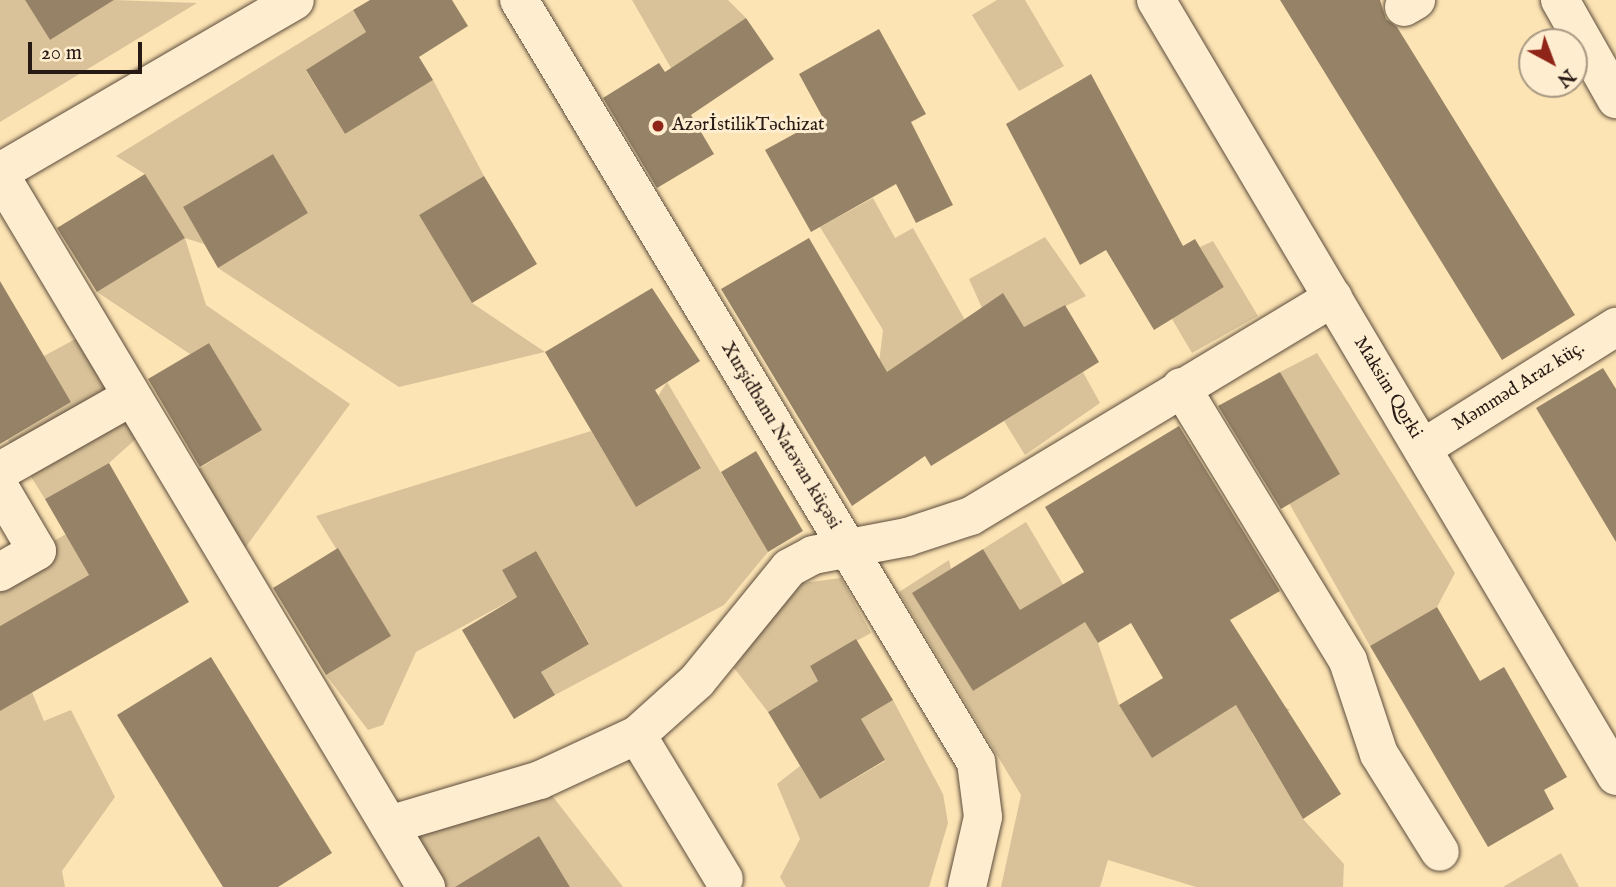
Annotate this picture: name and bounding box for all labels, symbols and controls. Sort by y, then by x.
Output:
scale bar [32,28,145,72]
north arrow [1518,28,1588,98]
text: 20 m [41,40,82,67]
text: N [1551,63,1580,92]
place label: AzərİstilikTəchizat [672,115,825,137]
marker: AzərİstilikTəchizat [650,118,666,134]
street label: Maksim Qorki [1348,333,1426,443]
street label: Məmməd Araz küç. [1449,337,1589,437]
street label: Xurşidbanu Natəvan küçəsi [715,338,845,534]

